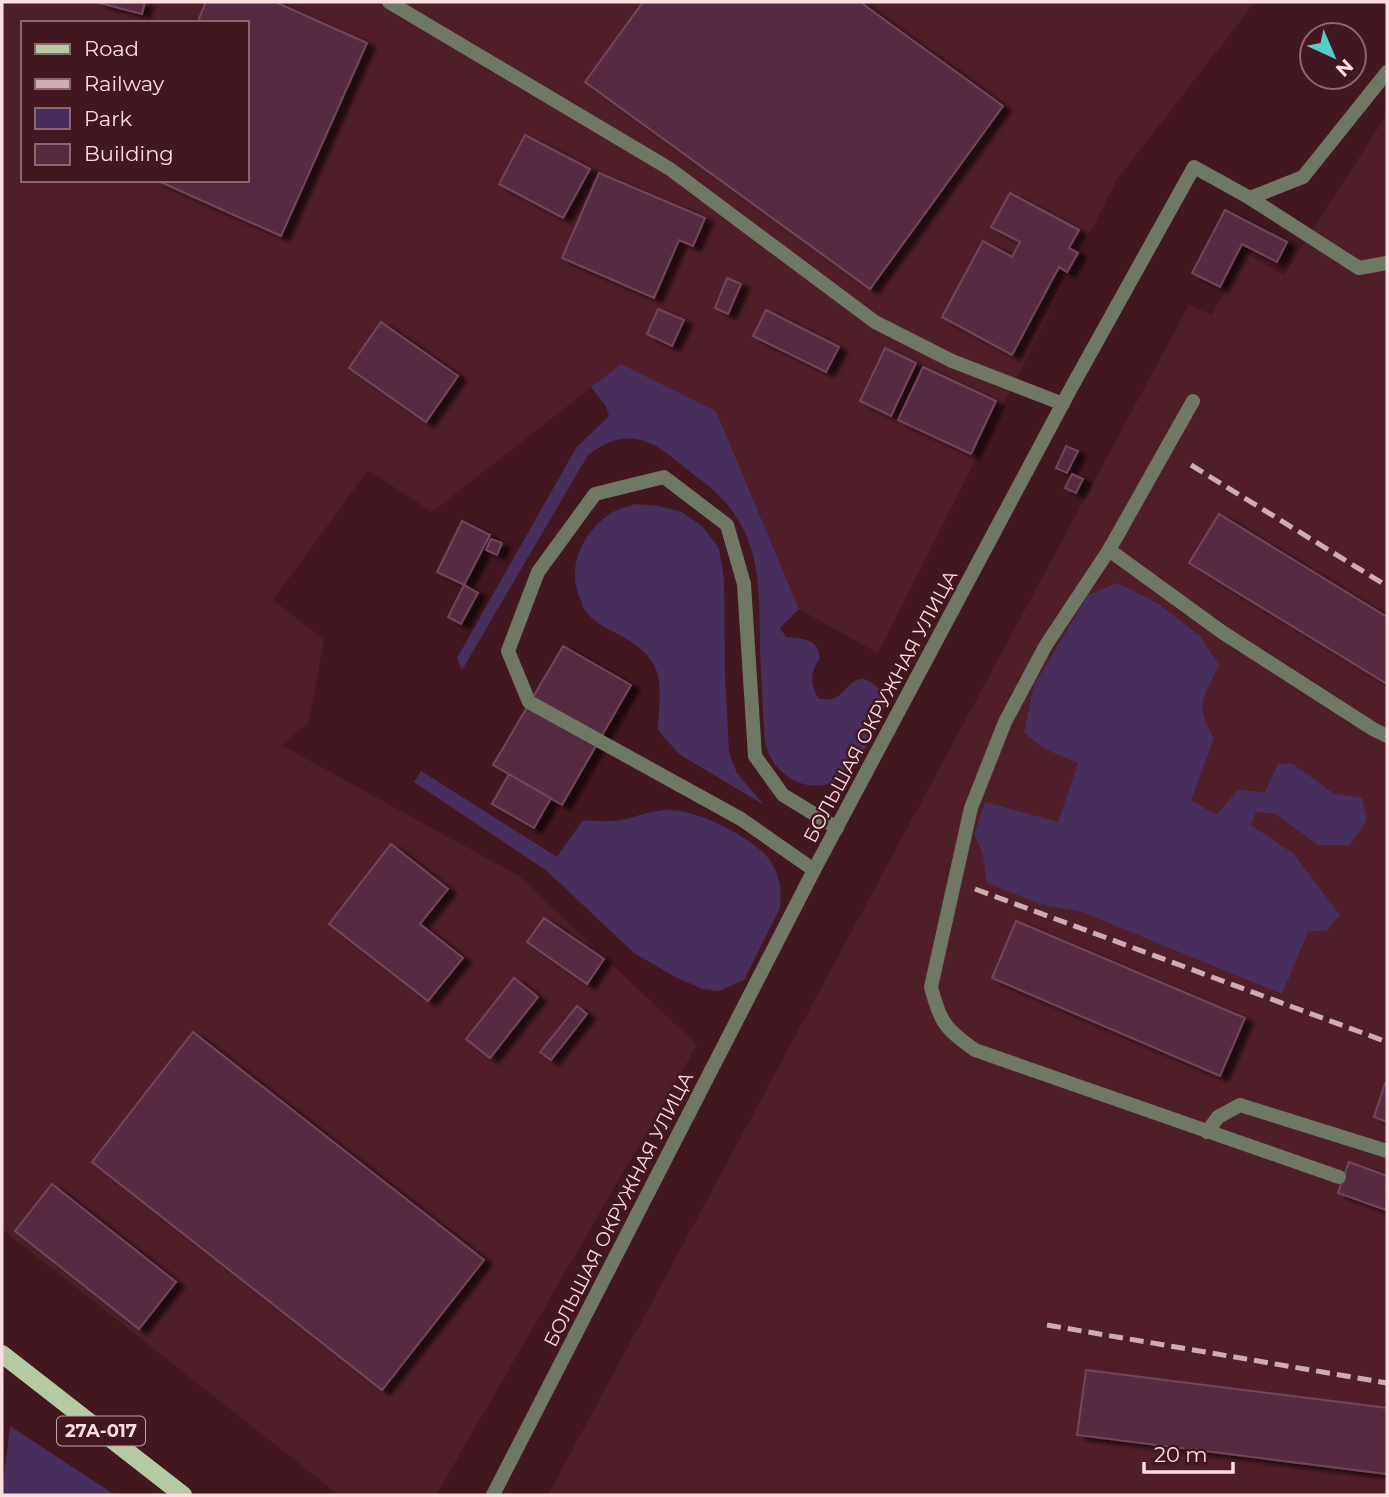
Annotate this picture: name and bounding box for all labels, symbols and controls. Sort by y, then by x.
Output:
legend [21,21,248,182]
north arrow [1298,21,1368,91]
text: Road [84,36,139,61]
text: N [1331,54,1358,81]
text: Railway [84,71,165,96]
text: Park [84,106,132,131]
text: Building [84,141,174,166]
street label: БОЛЬШАЯ ОКРУЖНАЯ УЛИЦА [799,566,962,846]
street label: БОЛЬШАЯ ОКРУЖНАЯ УЛИЦА [539,1068,698,1351]
road number: 27А-017 [57,1416,145,1446]
scale bar [1144,1430,1233,1474]
text: 20 m [1154,1442,1208,1467]

